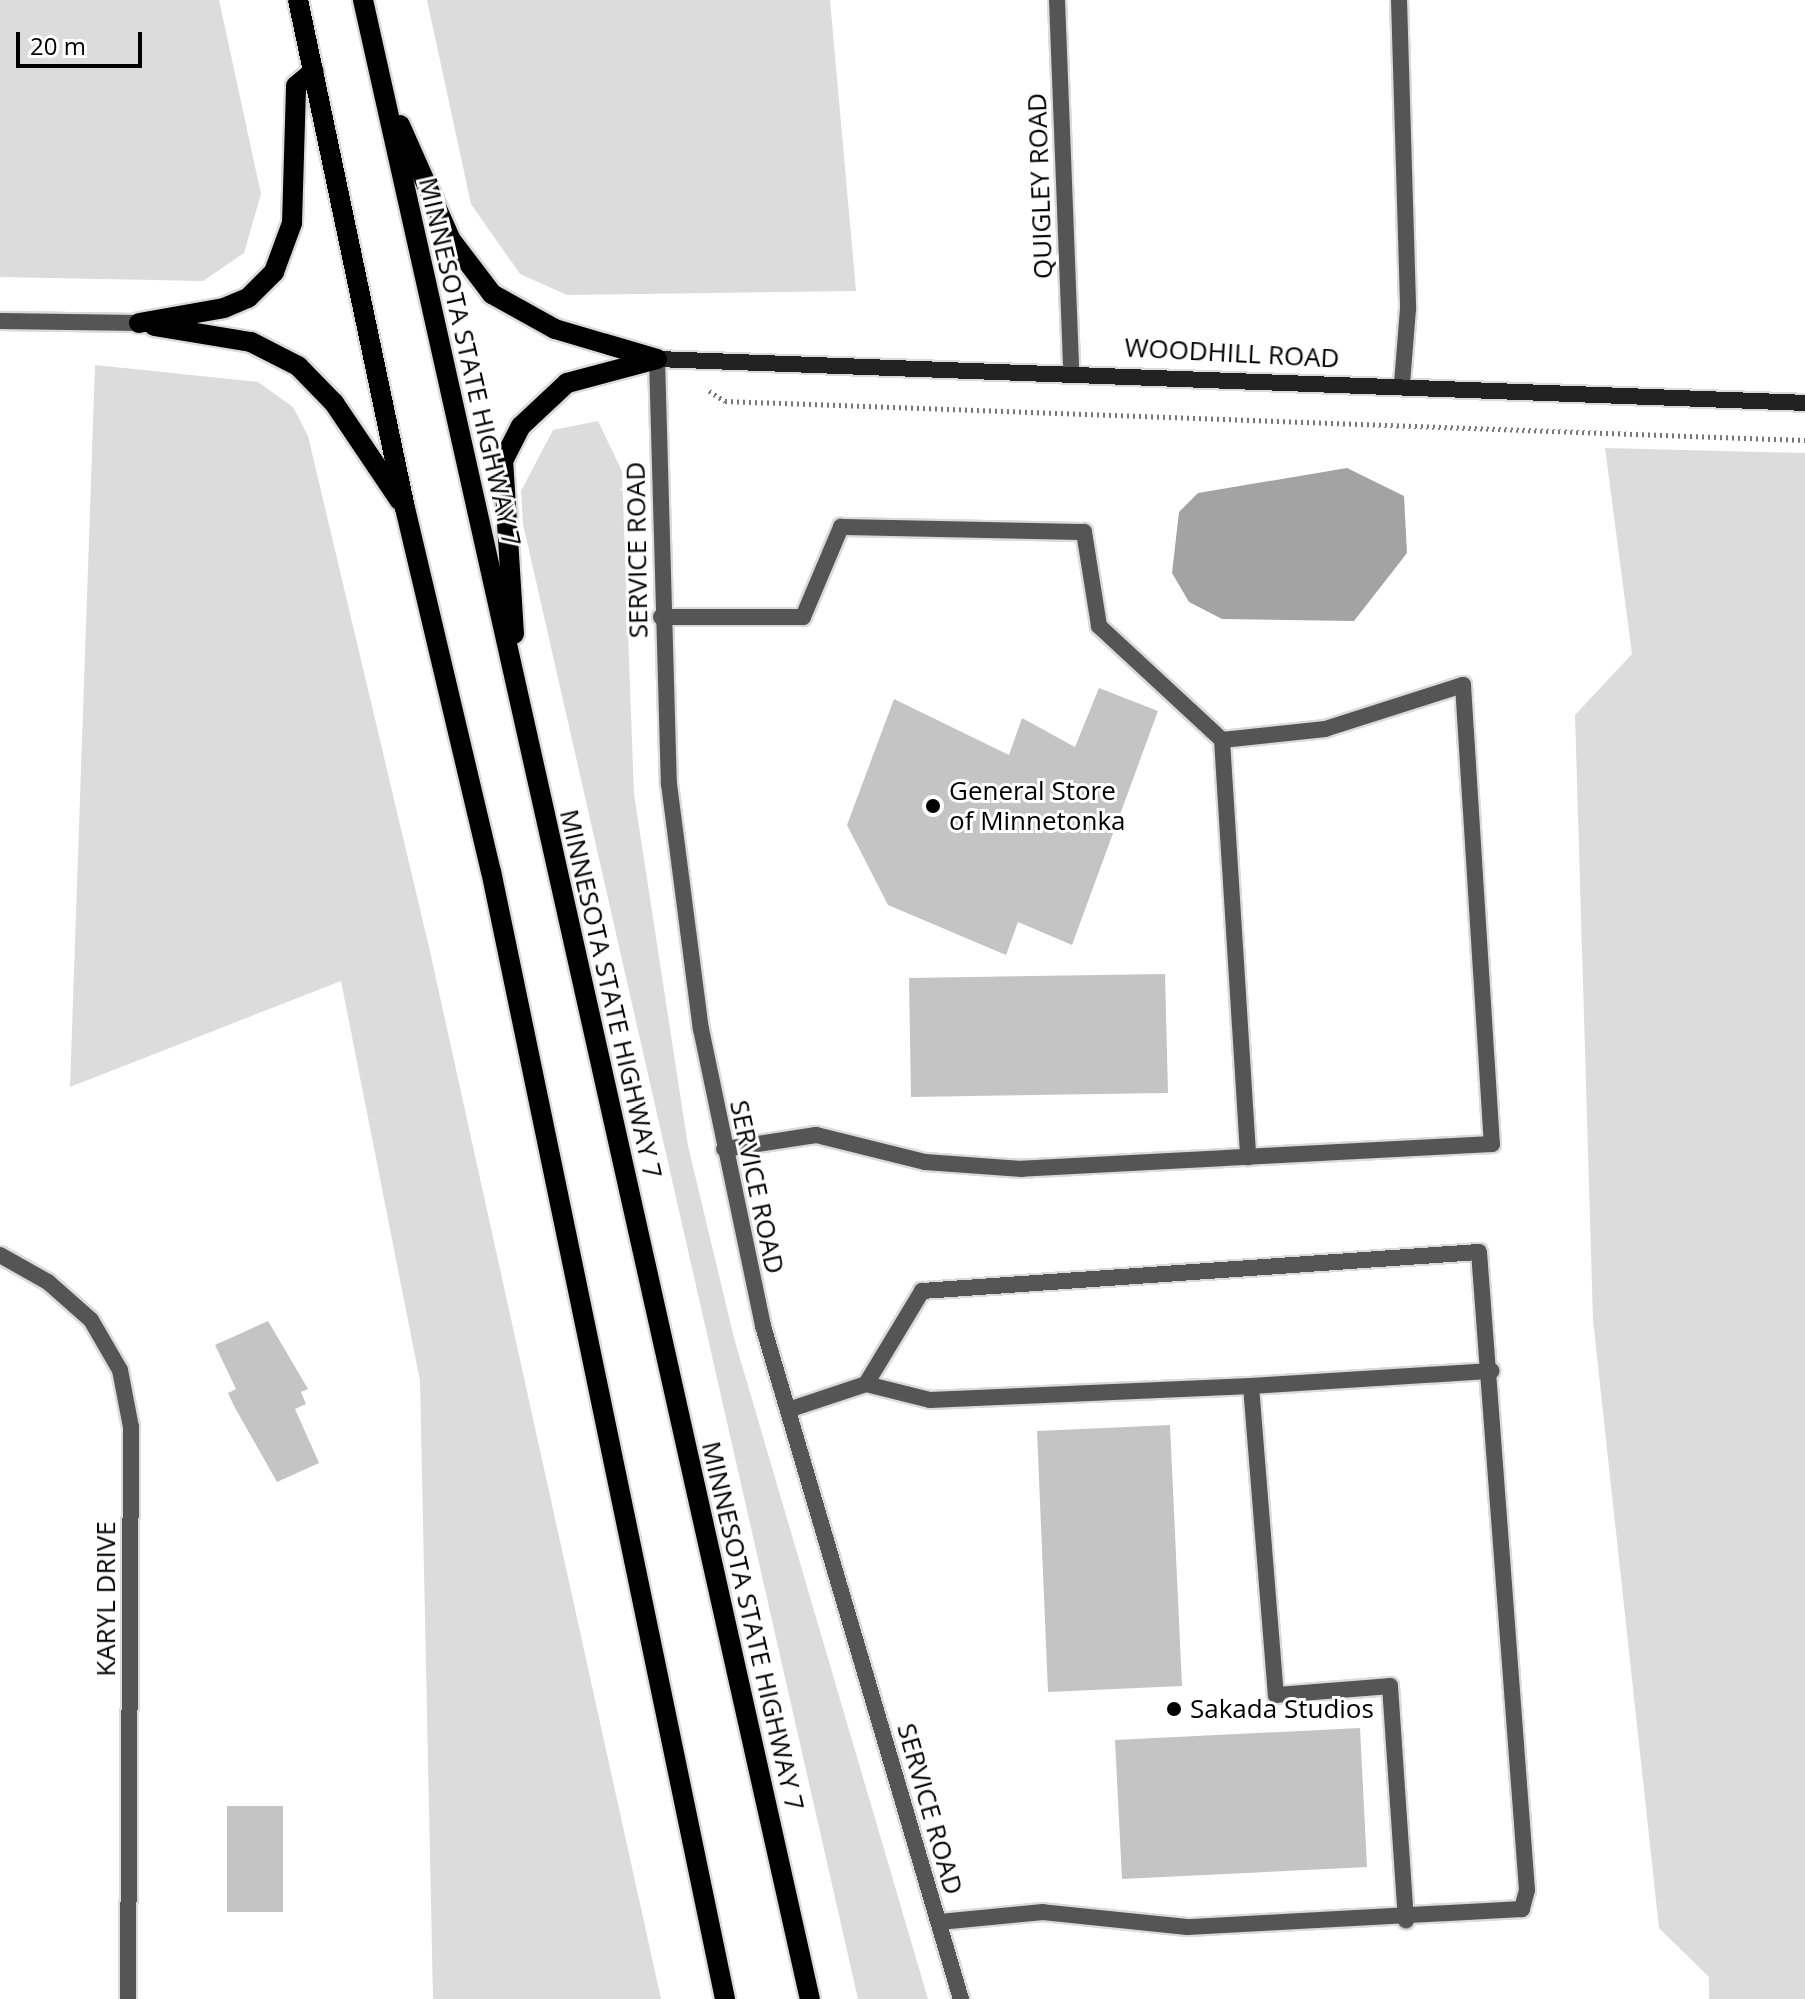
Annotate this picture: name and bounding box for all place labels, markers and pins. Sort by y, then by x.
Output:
place label: General Store of Minnetonka [949,775,1126,836]
marker: General Store of Minnetonka [924,797,942,815]
place label: Sakada Studios [1190,1693,1374,1725]
marker: Sakada Studios [1165,1700,1183,1718]

